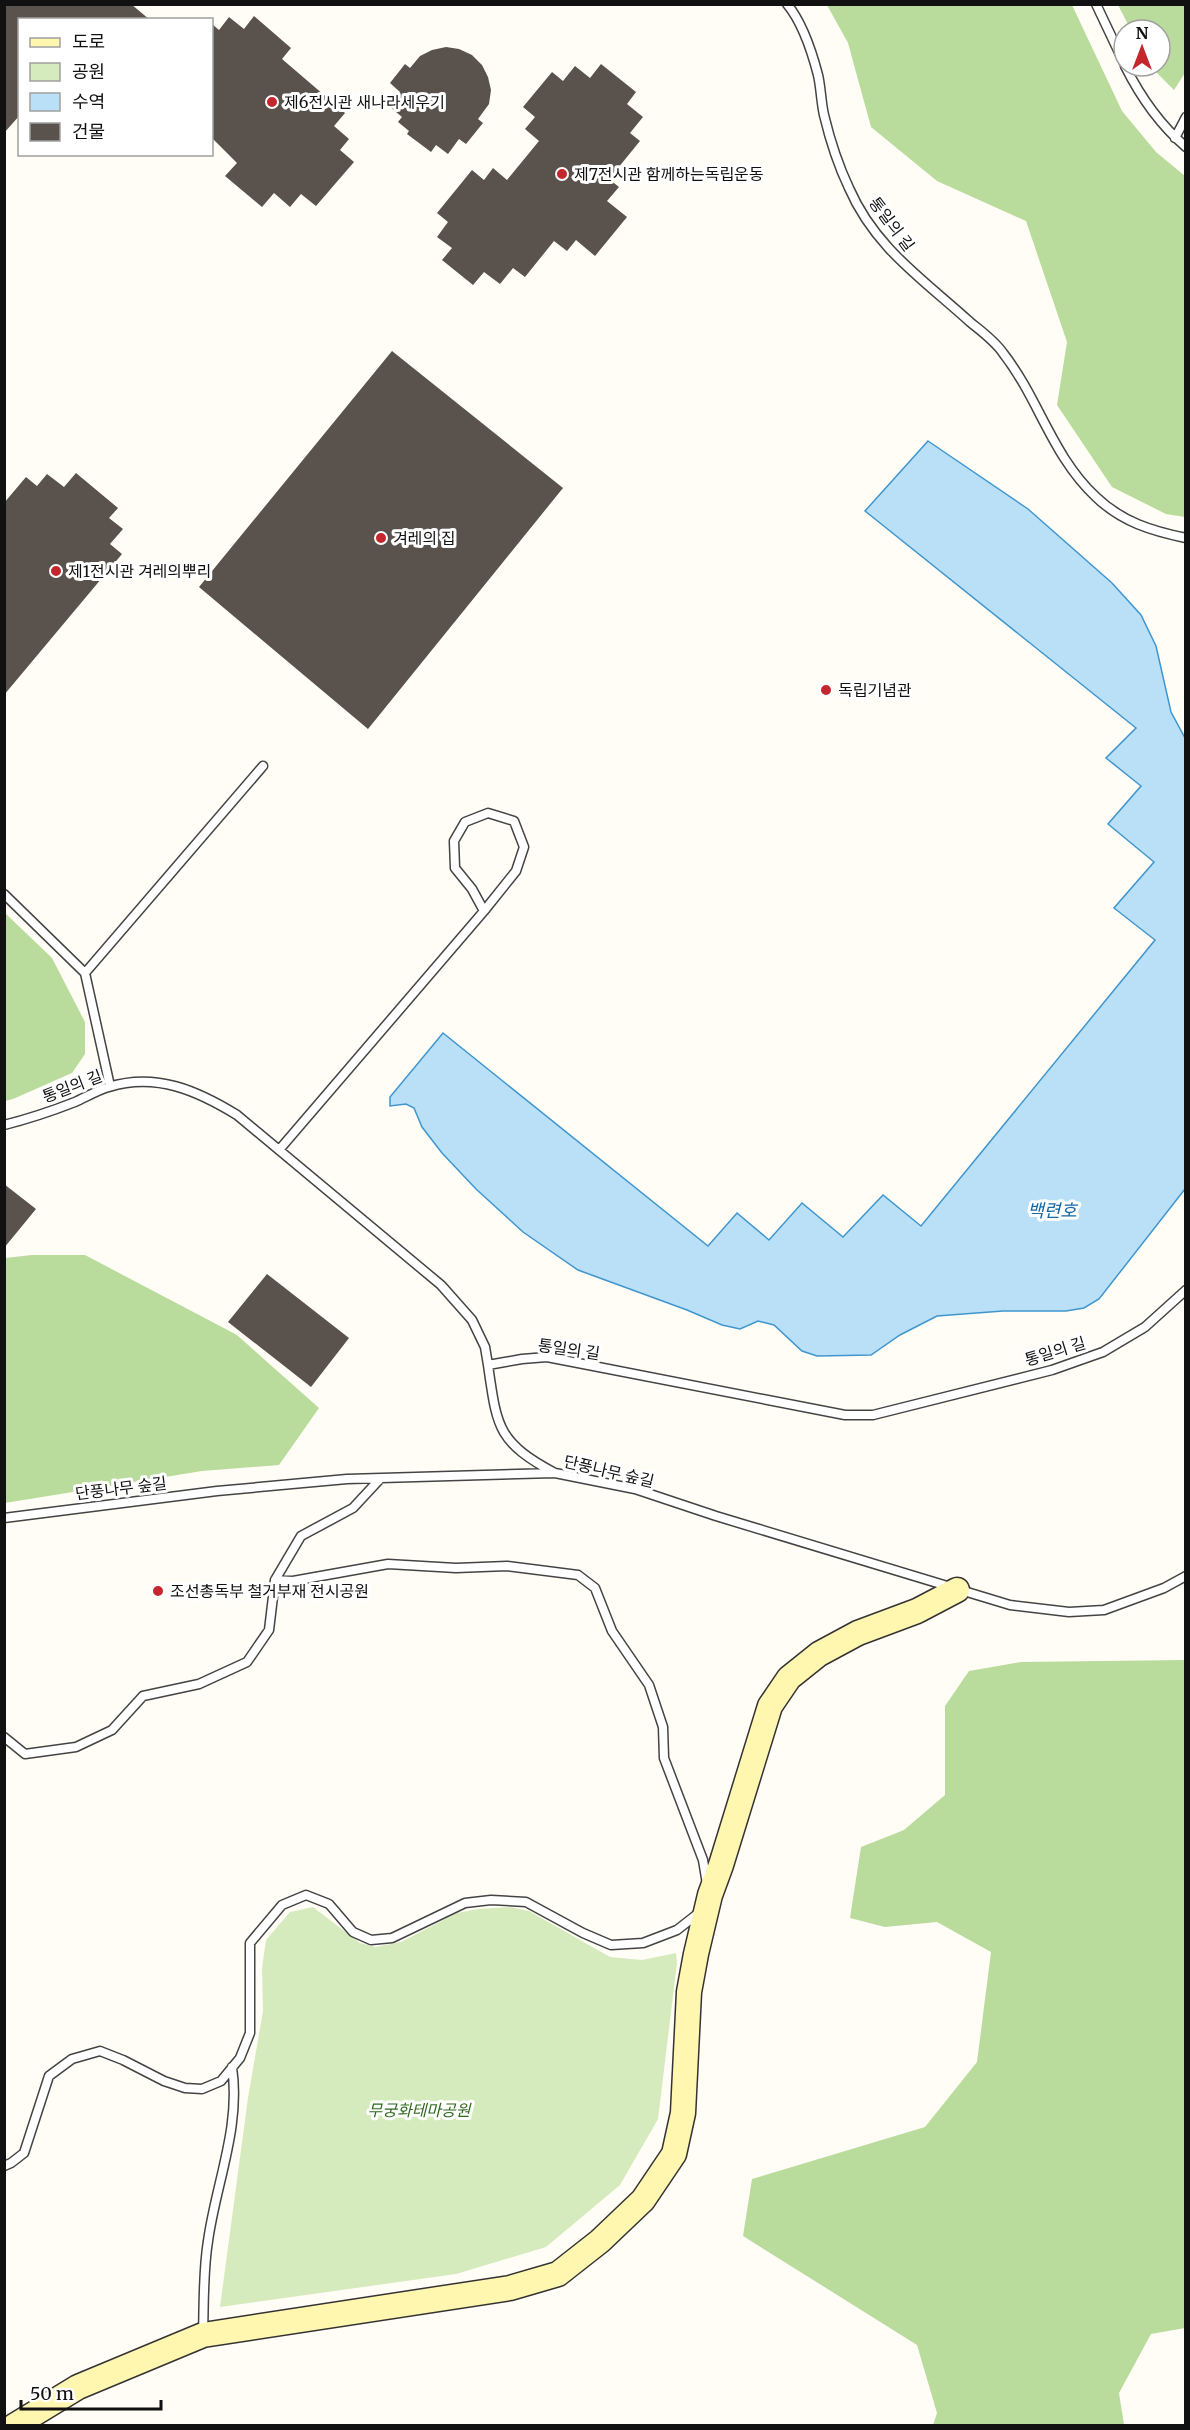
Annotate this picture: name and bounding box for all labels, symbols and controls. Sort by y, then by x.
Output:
legend [18,18,213,156]
north arrow [1112,18,1172,78]
text: N [1136,23,1149,43]
text: 도로 [72,30,105,53]
text: 공원 [72,60,105,83]
text: 수역 [72,90,105,113]
place label: 제6전시관 새나라세우기 [284,92,445,112]
marker: 제6전시관 새나라세우기 [265,95,279,109]
text: 건물 [72,120,105,143]
place label: 제7전시관 함께하는독립운동 [574,164,764,184]
marker: 제7전시관 함께하는독립운동 [555,167,569,181]
street label: 통일의 길 [865,193,919,255]
place label: 겨레의 집 [393,528,456,548]
marker: 겨레의 집 [374,531,388,545]
place label: 제1전시관 겨레의뿌리 [68,561,212,581]
marker: 제1전시관 겨레의뿌리 [49,564,63,578]
place label: 독립기념관 [838,680,912,700]
marker: 독립기념관 [819,683,833,697]
street label: 통일의 길 [39,1065,105,1107]
water label: 백련호 [1027,1199,1078,1222]
street label: 통일의 길 [1022,1332,1088,1370]
street label: 통일의 길 [537,1335,601,1363]
street label: 단풍나무 숲길 [562,1451,656,1491]
street label: 단풍나무 숲길 [74,1472,168,1504]
place label: 조선총독부 철거부재 전시공원 [170,1581,369,1601]
marker: 조선총독부 철거부재 전시공원 [151,1584,165,1598]
park label: 무궁화테마공원 [367,2100,472,2120]
scale bar [21,2373,160,2411]
text: 50 m [30,2382,74,2405]

